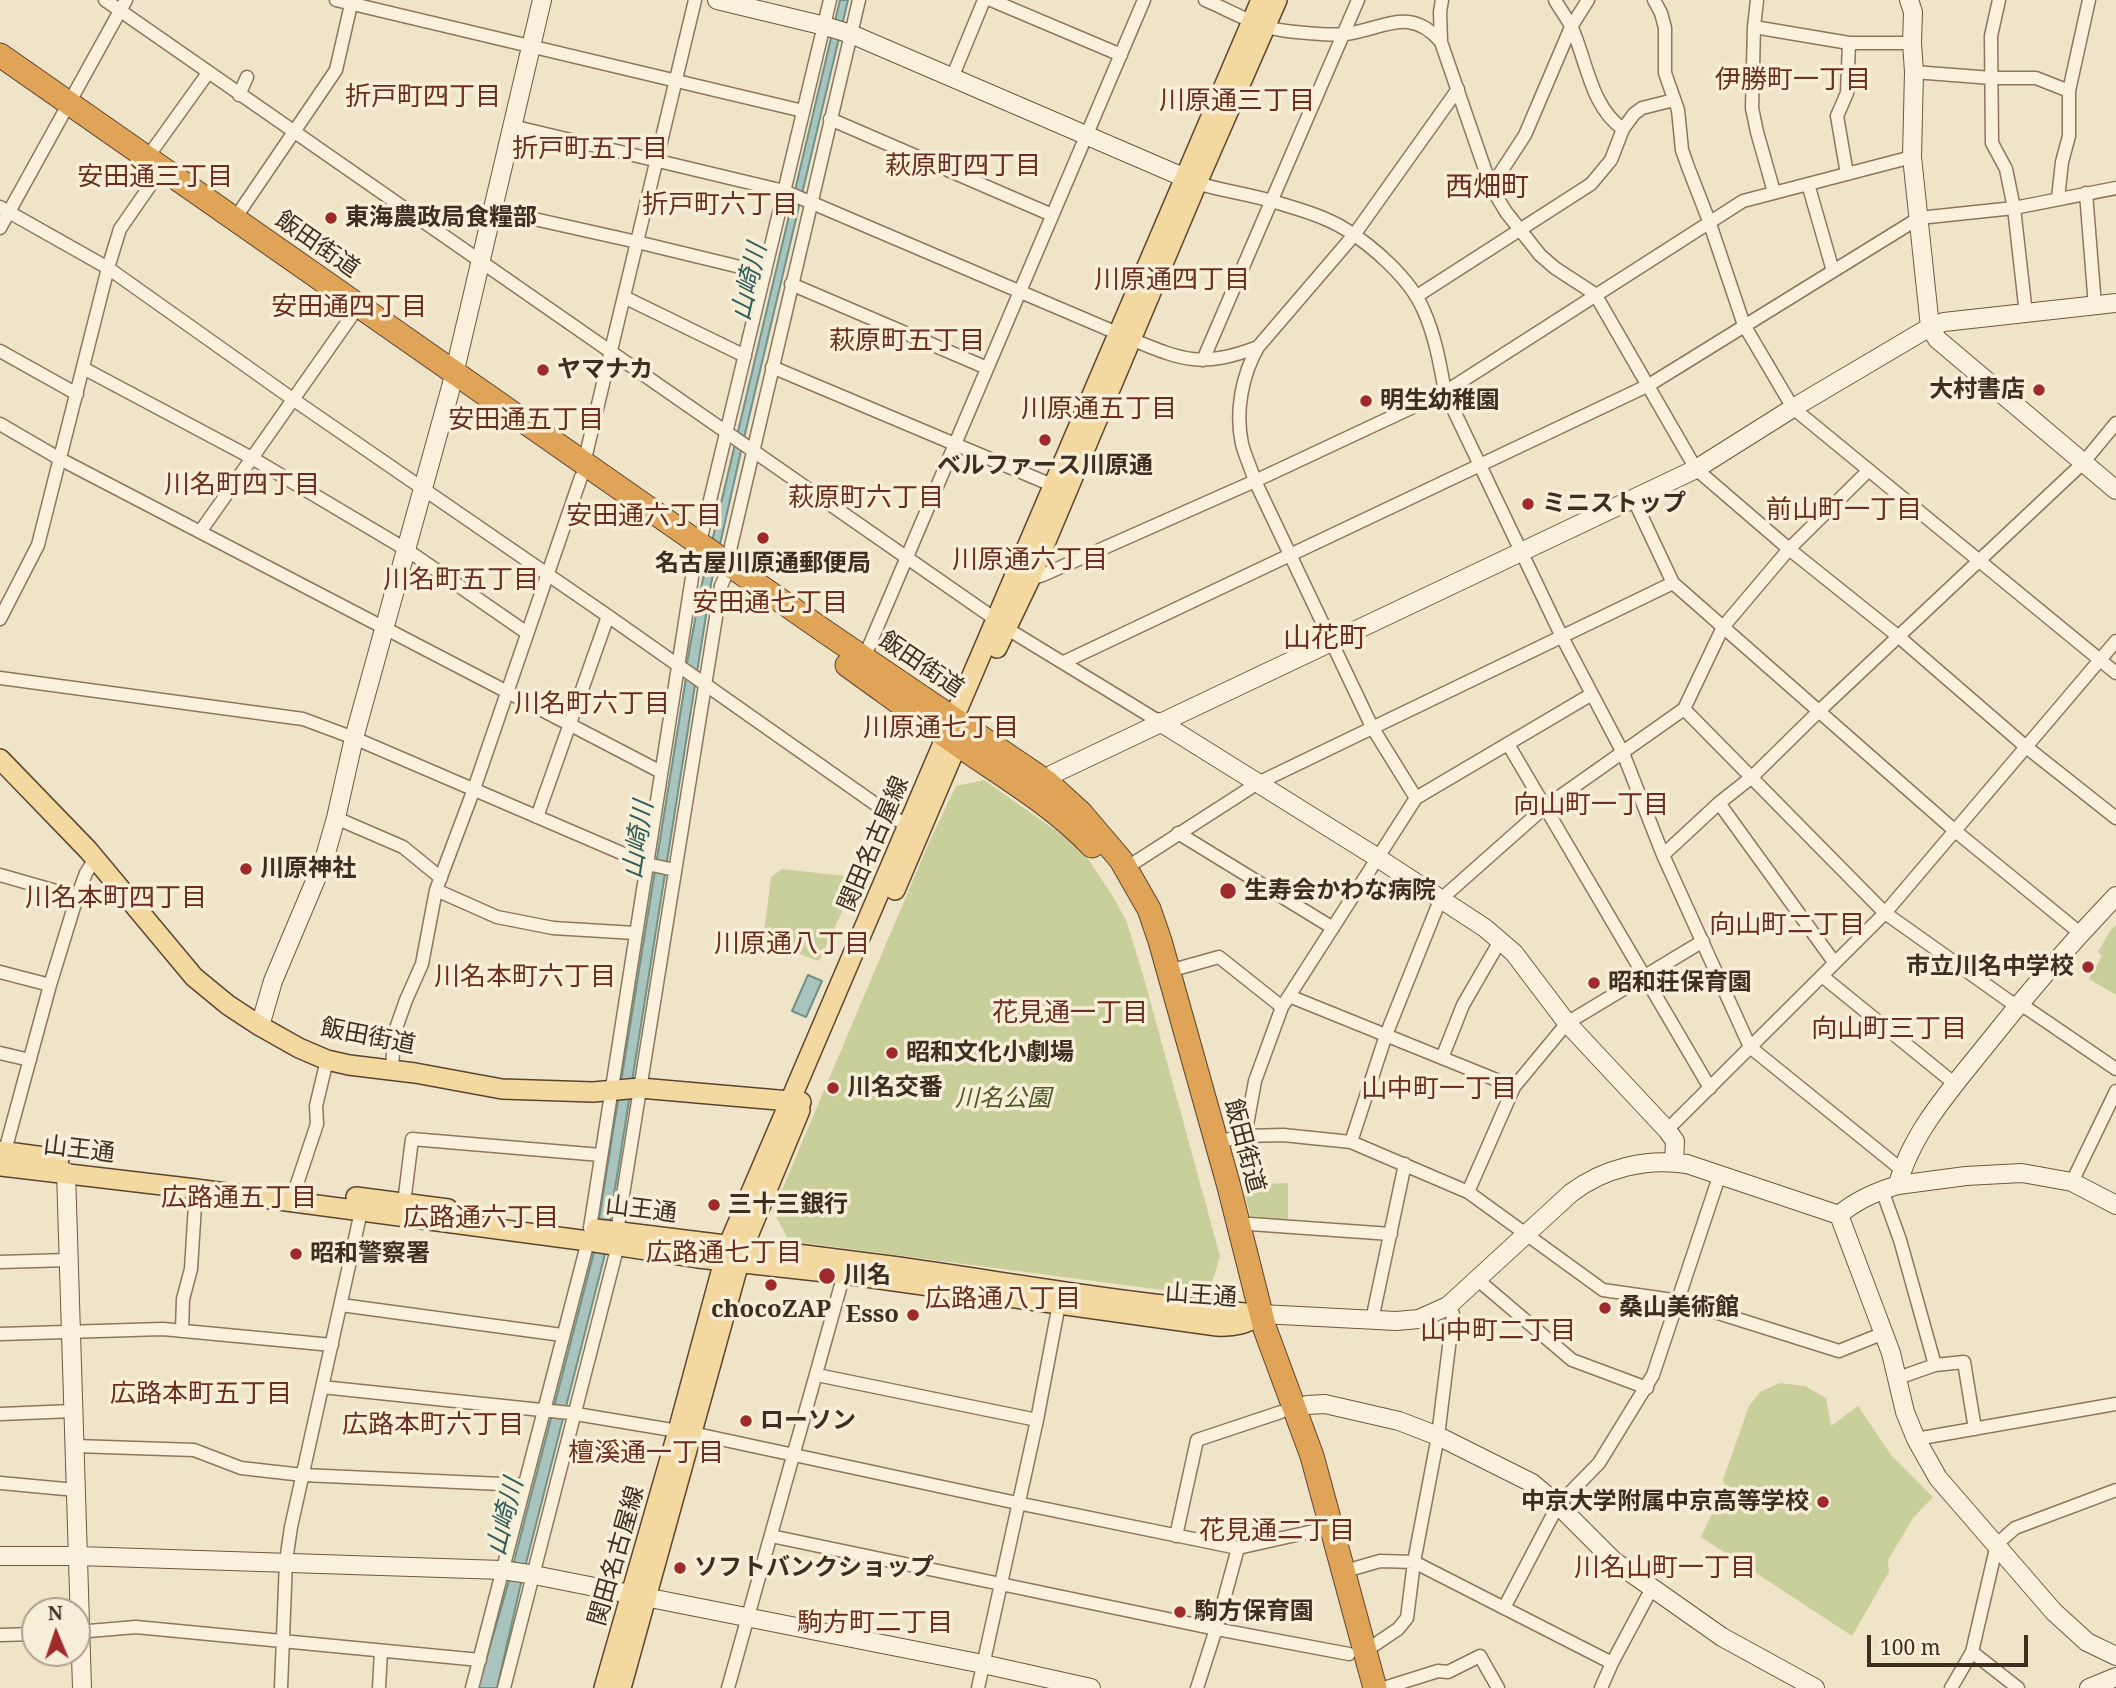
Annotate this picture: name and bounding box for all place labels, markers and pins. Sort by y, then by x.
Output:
place label: 東海農政局食糧部 [345,204,537,232]
marker: 東海農政局食糧部 [323,210,339,226]
place label: ヤマナカ [557,356,653,384]
marker: ヤマナカ [535,362,551,378]
place label: 大村書店 [1929,376,2025,404]
marker: 大村書店 [2031,382,2047,398]
place label: 明生幼稚園 [1380,387,1500,415]
marker: 明生幼稚園 [1358,393,1374,409]
marker: ベルファース川原通 [1037,432,1053,448]
place label: ベルファース川原通 [937,452,1153,480]
place label: ミニストップ [1542,490,1686,518]
marker: ミニストップ [1520,496,1536,512]
marker: 名古屋川原通郵便局 [755,530,771,546]
place label: 名古屋川原通郵便局 [655,550,871,578]
place label: 川原神社 [260,855,356,883]
marker: 川原神社 [238,861,254,877]
place label: 生寿会かわな病院 [1244,877,1436,905]
marker: 生寿会かわな病院 [1218,881,1238,901]
place label: 市立川名中学校 [1906,953,2074,981]
marker: 市立川名中学校 [2080,959,2096,975]
place label: 昭和荘保育園 [1608,969,1752,997]
marker: 昭和荘保育園 [1586,975,1602,991]
place label: 昭和文化小劇場 [906,1039,1074,1067]
marker: 昭和文化小劇場 [884,1045,900,1061]
place label: 川名交番 [847,1074,943,1102]
marker: 川名交番 [825,1080,841,1096]
place label: 三十三銀行 [728,1191,848,1219]
marker: 三十三銀行 [706,1197,722,1213]
place label: 昭和警察署 [310,1240,430,1268]
marker: 昭和警察署 [288,1246,304,1262]
place label: 川名 [843,1262,891,1290]
marker: 川名 [817,1266,837,1286]
marker: chocoZAP [763,1277,779,1293]
place label: 桑山美術館 [1619,1294,1739,1322]
place label: chocoZAP [711,1296,831,1324]
marker: 桑山美術館 [1597,1300,1613,1316]
place label: Esso [846,1301,899,1329]
marker: Esso [905,1307,921,1323]
place label: ローソン [760,1407,856,1435]
marker: ローソン [738,1413,754,1429]
place label: 中京大学附属中京高等学校 [1521,1488,1809,1516]
marker: 中京大学附属中京高等学校 [1815,1494,1831,1510]
place label: ソフトバンクショップ [694,1554,934,1582]
marker: ソフトバンクショップ [672,1560,688,1576]
place label: 駒方保育園 [1194,1598,1314,1626]
marker: 駒方保育園 [1172,1604,1188,1620]

